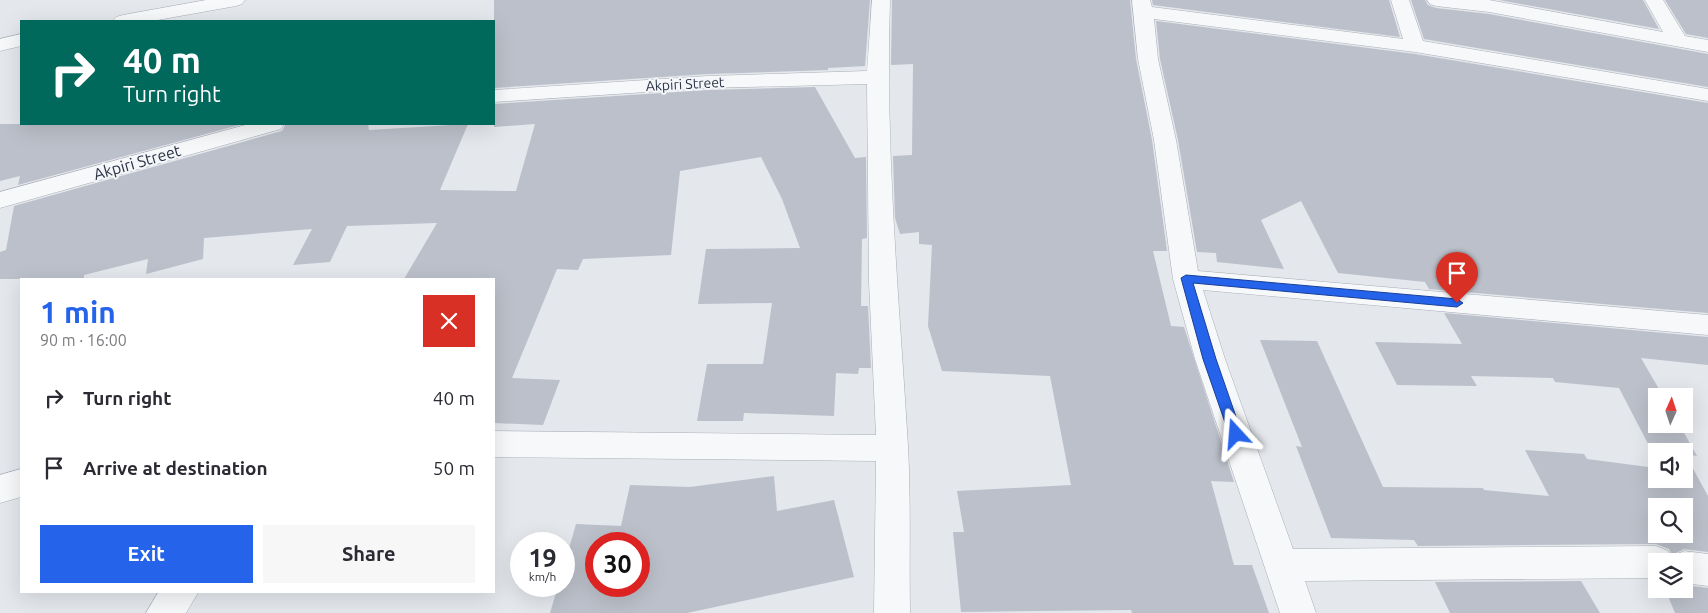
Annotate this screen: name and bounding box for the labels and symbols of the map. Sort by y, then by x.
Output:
street label: Akpiri Street [645,74,725,94]
street label: Akpiri Street [91,141,183,183]
pin [1436,252,1478,303]
north arrow [1648,388,1692,432]
position arrow [1209,407,1261,459]
speed limit sign: 30 [585,532,650,597]

